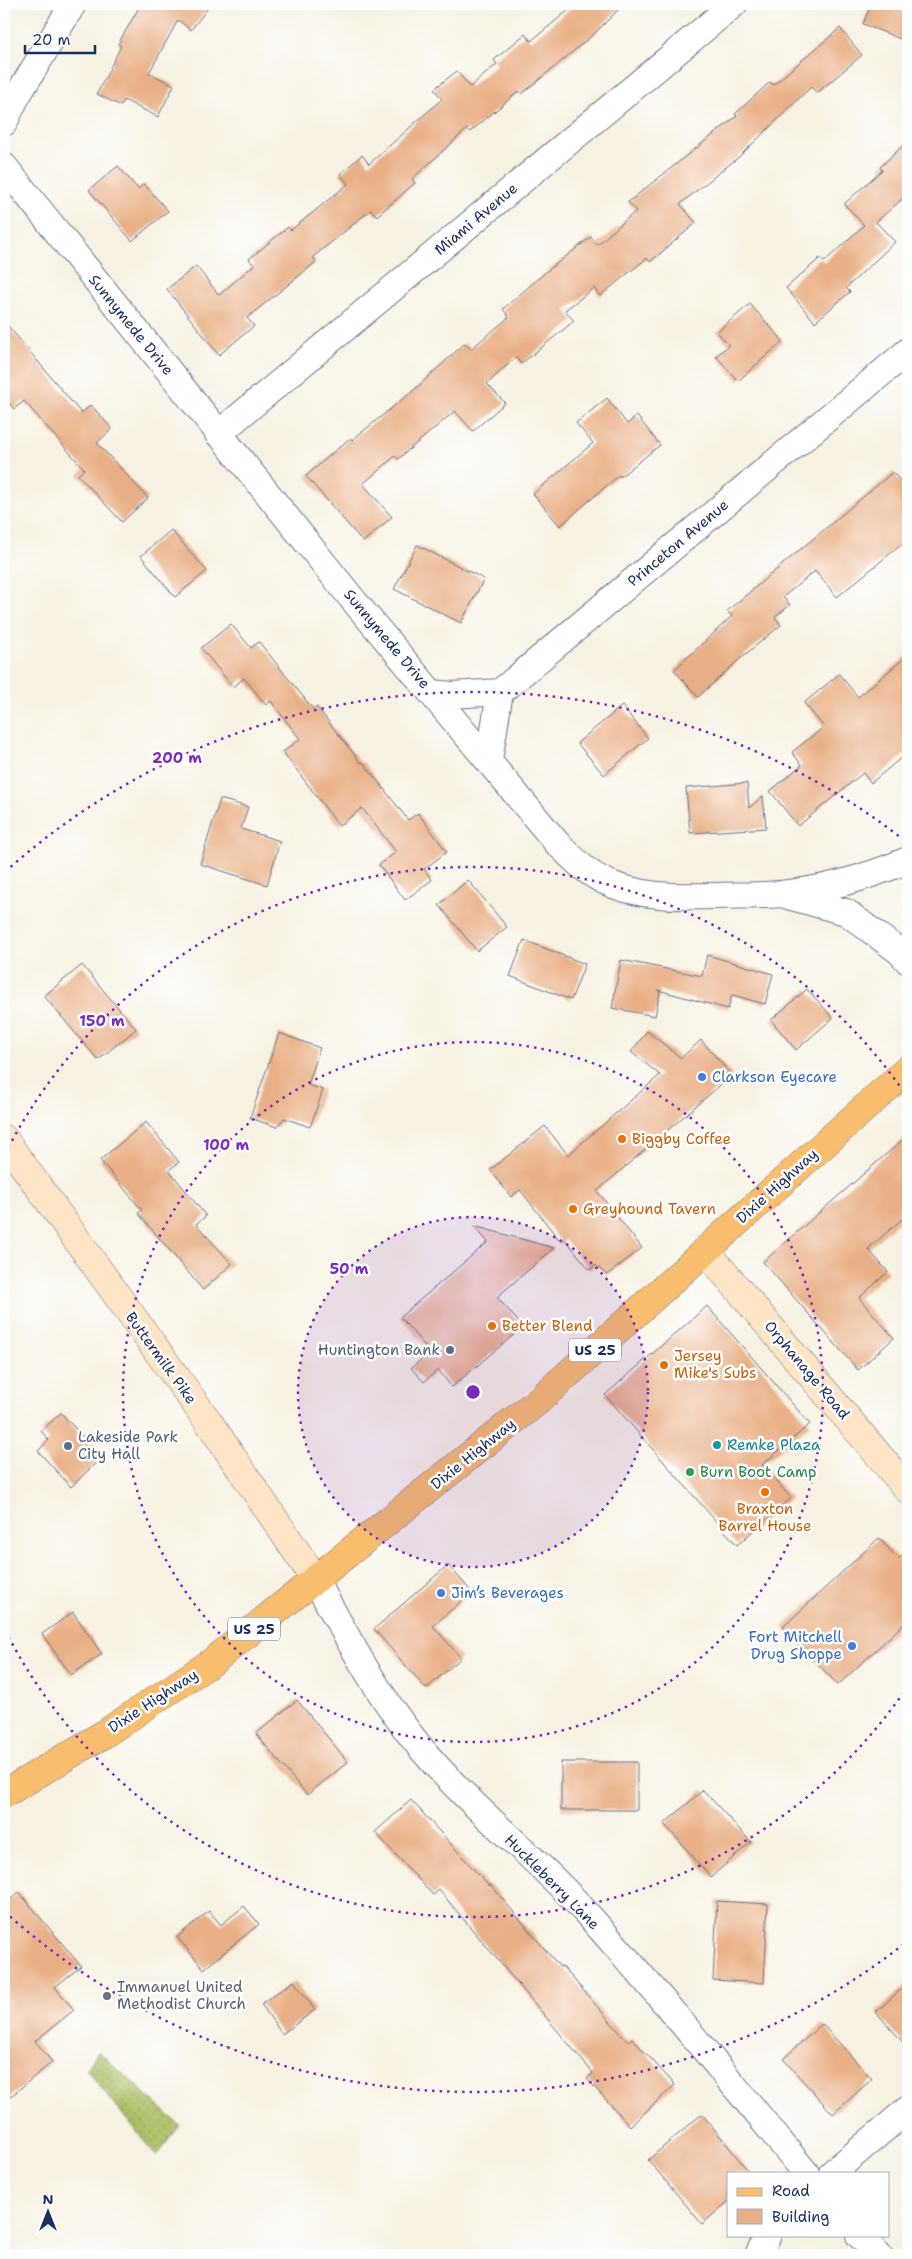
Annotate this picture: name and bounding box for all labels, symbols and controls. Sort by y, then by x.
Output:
scale bar [25,22,95,54]
text: 20 m [32,30,71,50]
street label: Miami Avenue [430,178,522,260]
street label: Sunnymede Drive [84,270,178,380]
street label: Princeton Avenue [623,495,733,591]
street label: Sunnymede Drive [339,585,435,693]
text: 200 m [152,748,202,768]
text: 150 m [79,1011,125,1031]
place label: Clarkson Eyecare [712,1067,837,1087]
marker: Clarkson Eyecare [696,1071,708,1083]
place label: Biggby Coffee [632,1129,731,1149]
marker: Biggby Coffee [616,1133,628,1145]
text: 100 m [203,1135,249,1155]
street label: Dixie Highway [732,1144,822,1228]
place label: Greyhound Tavern [583,1199,716,1219]
marker: Greyhound Tavern [567,1203,579,1215]
text: 50 m [330,1259,369,1279]
street label: Buttermilk Pike [121,1308,201,1408]
place label: Better Blend [502,1316,593,1336]
street label: Orphanage Road [760,1316,855,1424]
marker: Better Blend [486,1320,498,1332]
road number: US 25 [569,1338,621,1362]
place label: Huntington Bank [318,1340,440,1360]
marker: Huntington Bank [444,1344,456,1356]
place label: Jersey Mike's Subs [674,1346,756,1383]
marker: Jersey Mike's Subs [658,1359,670,1371]
centre of rings [464,1383,482,1401]
street label: Dixie Highway [427,1414,519,1494]
place label: Lakeside Park City Hall [78,1427,178,1464]
place label: Remke Plaza [727,1435,821,1455]
marker: Remke Plaza [711,1439,723,1451]
marker: Lakeside Park City Hall [62,1440,74,1452]
place label: Burn Boot Camp [700,1462,816,1482]
marker: Burn Boot Camp [684,1466,696,1478]
marker: Braxton Barrel House [759,1486,771,1498]
place label: Braxton Barrel House [719,1499,811,1536]
place label: Jim’s Beverages [451,1583,564,1603]
marker: Jim’s Beverages [435,1587,447,1599]
road number: US 25 [228,1618,280,1640]
place label: Fort Mitchell Drug Shoppe [749,1627,842,1664]
marker: Fort Mitchell Drug Shoppe [846,1640,858,1652]
street label: Dixie Highway [104,1665,202,1737]
street label: Huckleberry Lane [500,1830,604,1934]
place label: Immanuel United Methodist Church [117,1977,246,2014]
marker: Immanuel United Methodist Church [101,1990,113,2002]
legend [727,2172,890,2236]
text: Road [772,2181,810,2201]
north arrow [22,2186,72,2236]
text: N [42,2190,54,2208]
text: Building [772,2207,829,2227]

